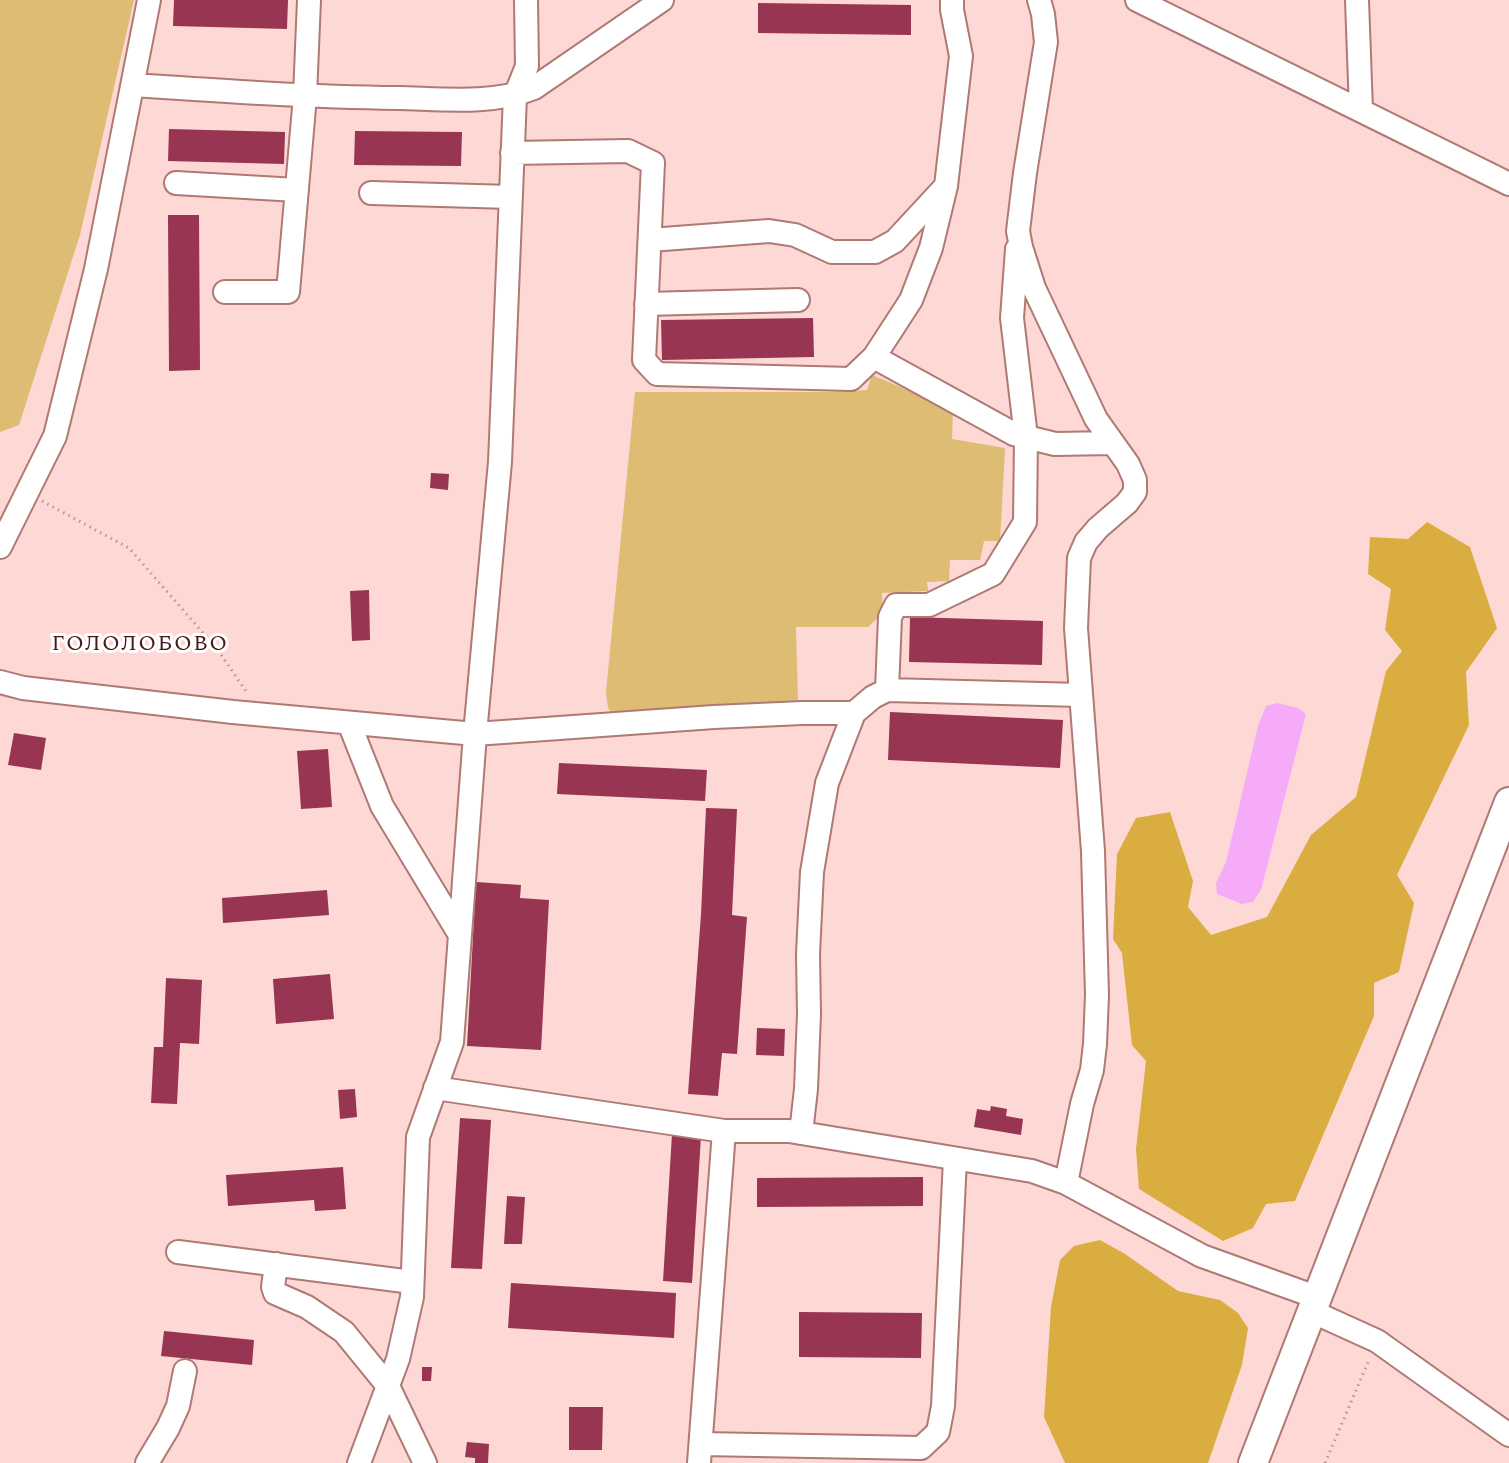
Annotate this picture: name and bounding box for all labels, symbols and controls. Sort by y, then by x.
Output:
district label: ГОЛОЛОБОВО [52,633,228,659]

